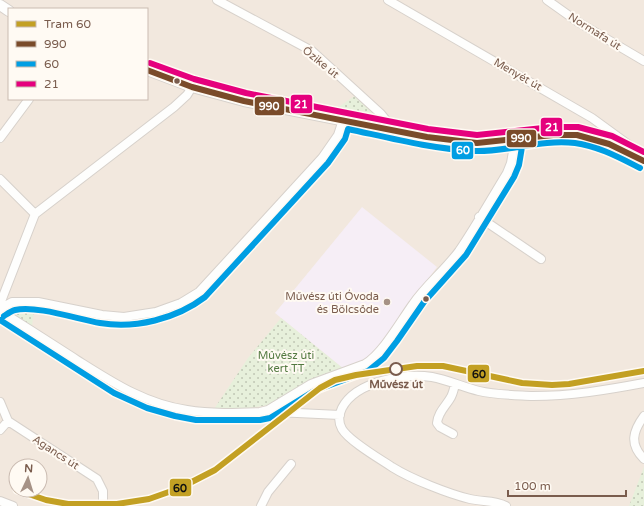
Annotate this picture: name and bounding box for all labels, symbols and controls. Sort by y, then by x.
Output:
legend [8,8,148,100]
street label: Normafa út [566,10,623,53]
text: Tram 60 [44,17,92,31]
text: 990 [44,37,67,51]
street label: Őzike út [300,43,342,81]
street label: Menyét út [491,55,544,93]
text: 60 [44,57,60,71]
unlabelled marker [172,76,182,86]
text: 21 [44,77,59,91]
line badge: 21 [290,94,313,114]
line badge: 990 [254,96,285,116]
text: 21 [294,98,308,111]
text: 990 [259,100,279,113]
line badge: 21 [540,117,563,137]
text: 21 [545,121,559,134]
line badge: 990 [506,129,537,148]
text: 990 [511,132,531,145]
line badge: 60 [451,141,474,160]
text: 60 [456,144,470,157]
place label: Művész úti Óvoda és Bölcsőde [285,289,379,316]
unlabelled marker [421,294,431,304]
marker: Művész úti Óvoda és Bölcsőde [382,297,392,307]
park label: Művész úti kert TT [258,349,314,375]
marker: Művész út [389,362,403,376]
line badge: 60 [467,364,490,383]
text: 60 [472,368,486,381]
place label: Művész út [369,378,424,391]
street label: Agancs út [30,433,81,472]
north arrow [8,458,48,498]
text: N [24,462,34,475]
scale bar [508,472,626,498]
line badge: 60 [169,478,192,497]
text: 100 m [514,479,551,493]
text: 60 [173,482,187,495]

